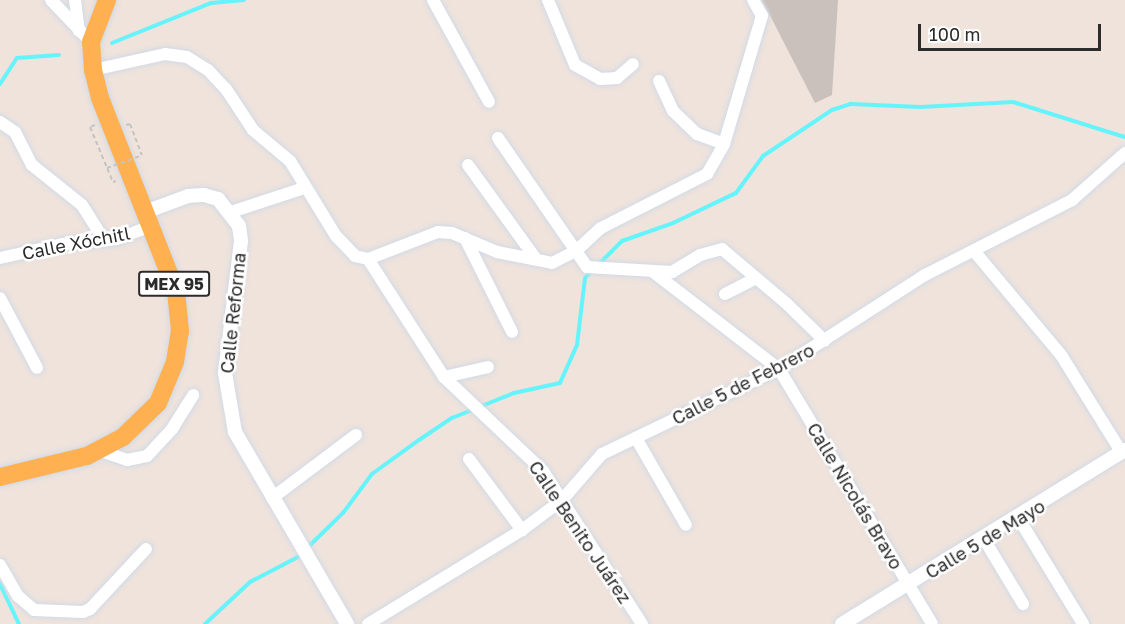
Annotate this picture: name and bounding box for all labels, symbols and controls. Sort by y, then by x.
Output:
scale bar [921,12,1104,50]
text: 100 m [929,23,980,45]
street label: Calle Xóchitl [20,222,132,264]
street label: Calle Reforma [216,252,250,374]
road number: MEX 95 [138,271,210,297]
street label: Calle 5 de Febrero [668,339,818,429]
street label: Calle Nicolás Bravo [803,419,907,573]
street label: Calle Benito Juárez [524,457,636,607]
street label: Calle 5 de Mayo [921,495,1049,583]

